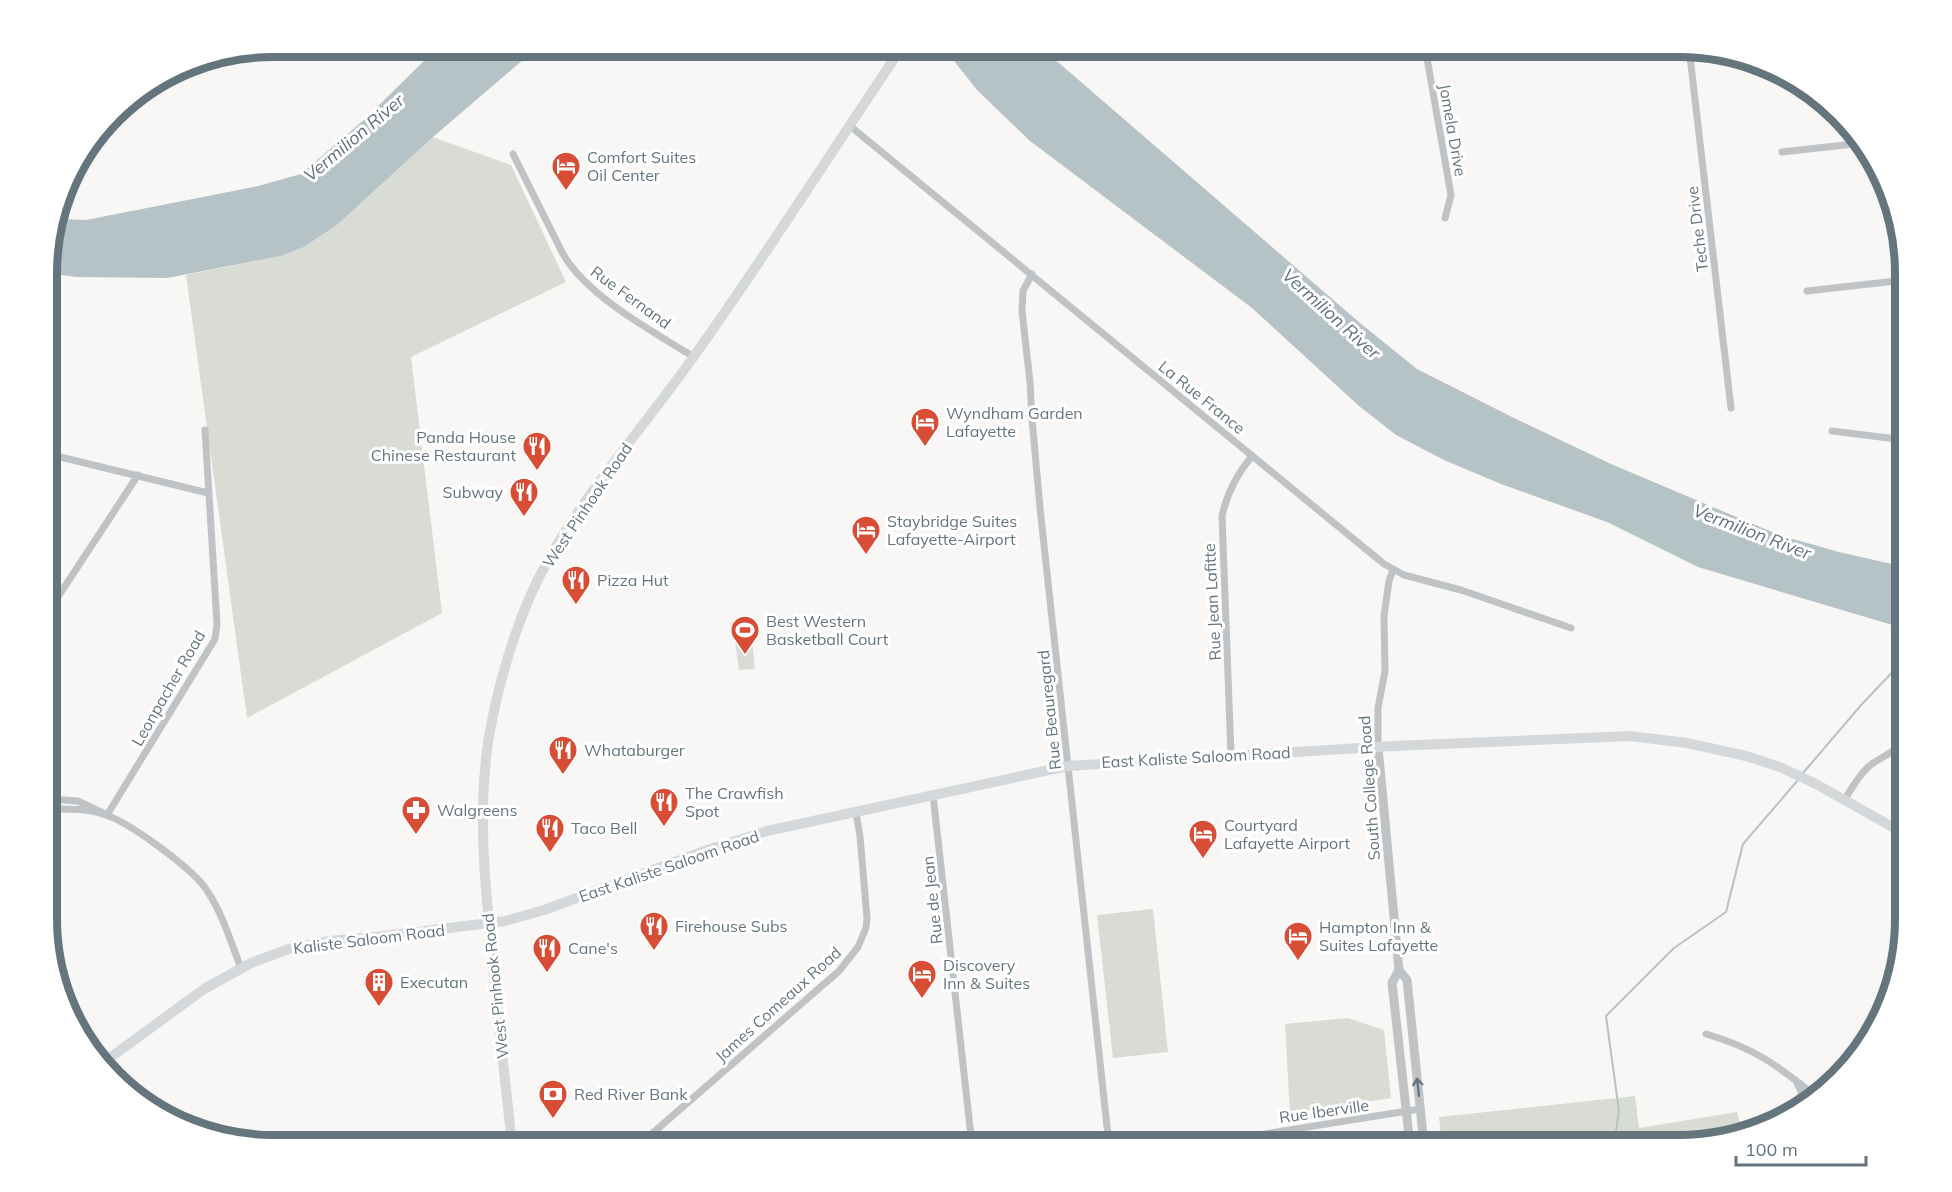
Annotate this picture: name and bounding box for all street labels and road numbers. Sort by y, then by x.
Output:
street label: Jomela Drive [1435,82,1471,178]
street label: Teche Drive [1682,185,1712,273]
street label: Rue Fernand [587,261,675,333]
street label: La Rue France [1155,356,1249,438]
street label: West Pinhook Road [538,439,636,571]
street label: Rue Jean Lafitte [1199,543,1225,661]
street label: Leonpacher Road [127,627,209,749]
street label: Rue Beauregard [1033,649,1065,771]
street label: South College Road [1354,715,1384,861]
street label: East Kaliste Saloom Road [1101,742,1291,772]
street label: East Kaliste Saloom Road [576,826,762,906]
street label: Rue de Jean [917,855,947,945]
street label: West Pinhook Road [477,912,513,1060]
street label: Kaliste Saloom Road [292,920,446,958]
street label: James Comeaux Road [711,942,845,1066]
street label: Rue Iberville [1278,1095,1370,1127]

